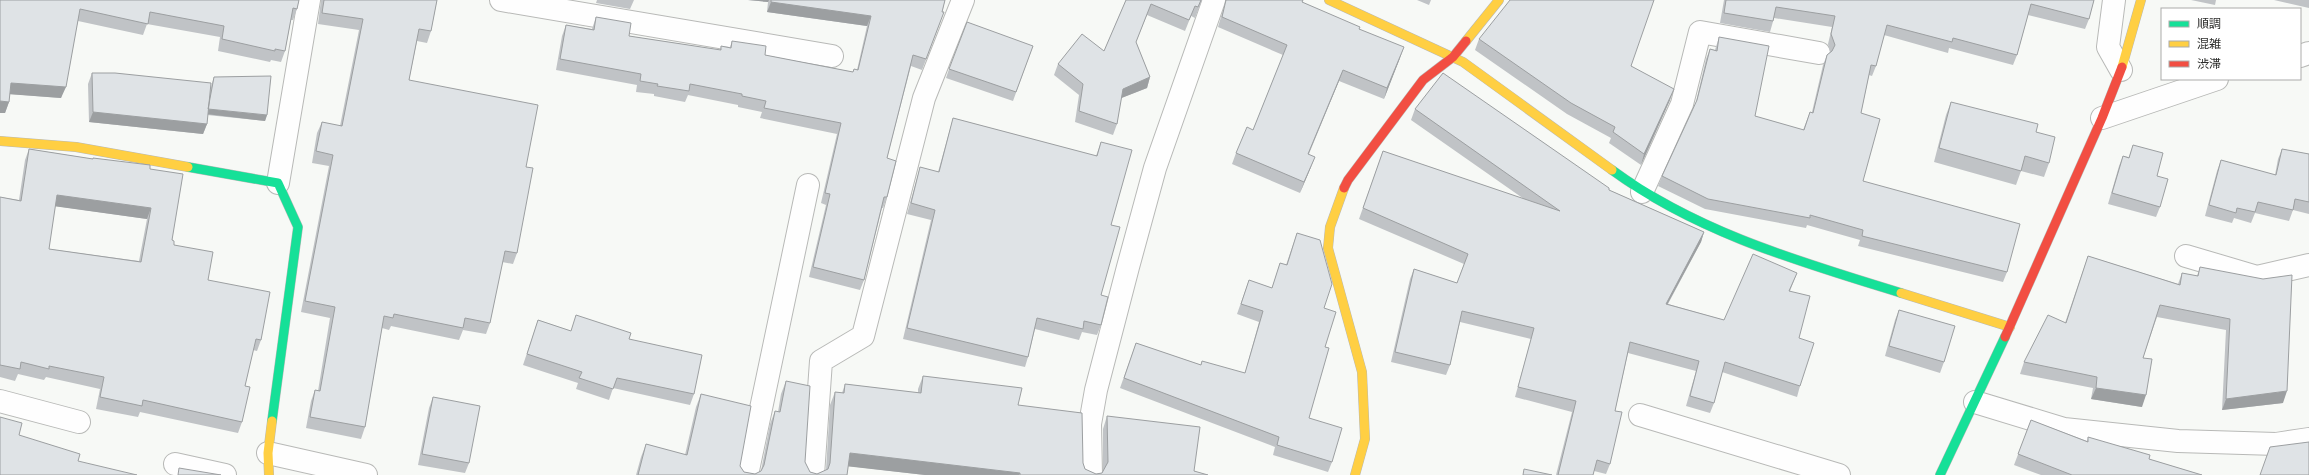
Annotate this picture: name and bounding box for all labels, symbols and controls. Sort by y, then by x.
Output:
legend [2161,8,2301,80]
text: 順調 [2197,15,2221,32]
text: 混雑 [2197,35,2221,52]
text: 渋滞 [2197,55,2221,72]

